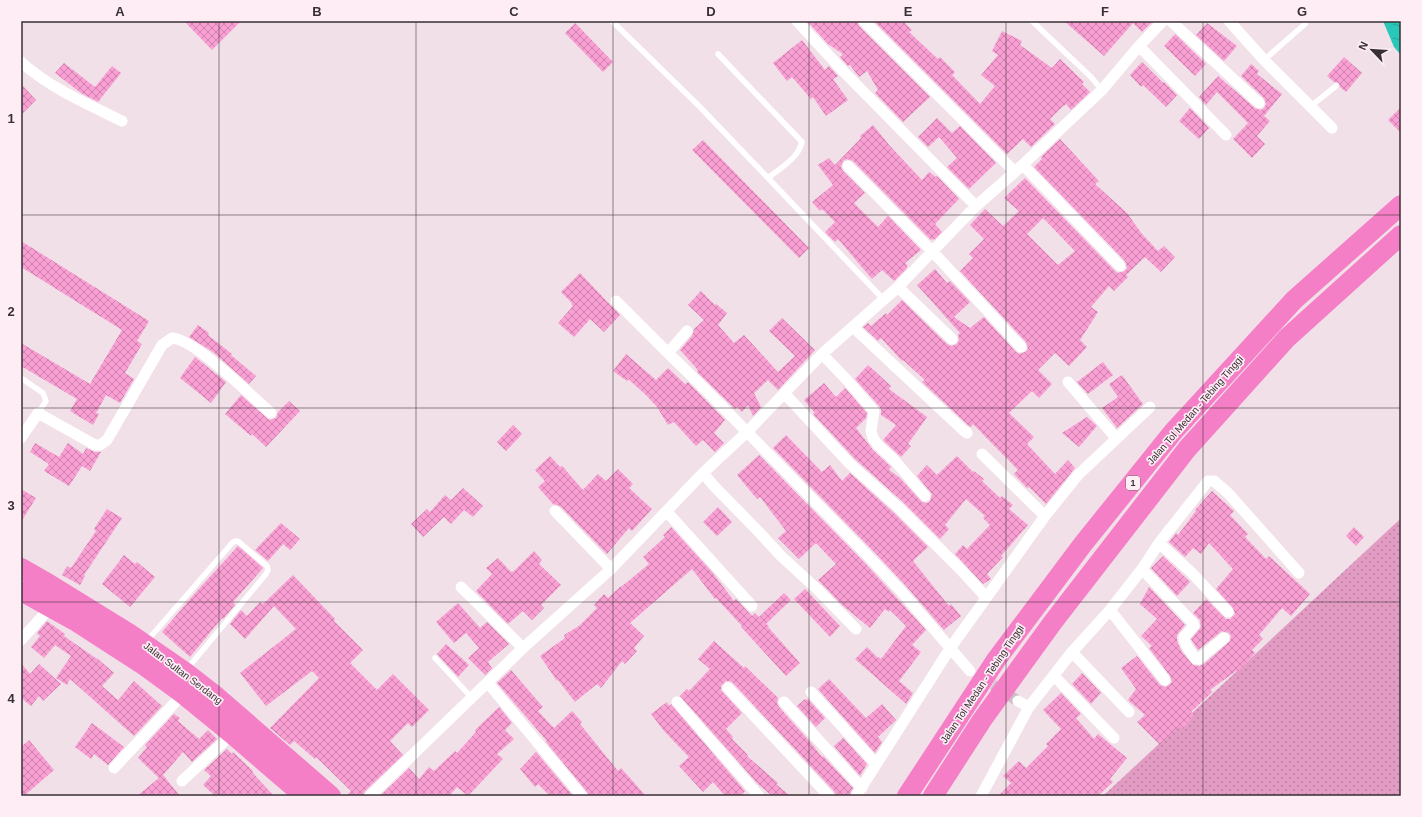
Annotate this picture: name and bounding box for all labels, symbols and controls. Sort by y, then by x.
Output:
text: A [115,4,125,19]
text: B [312,4,322,19]
text: C [509,4,519,19]
text: D [706,4,716,19]
text: E [904,4,913,19]
text: F [1101,4,1109,19]
text: G [1297,4,1307,19]
north arrow [1352,30,1392,70]
text: N [1356,40,1370,52]
text: 1 [7,111,15,126]
text: 2 [7,304,15,319]
street label: Jalan Tol Medan - Tebing Tinggi [1145,353,1245,467]
road number: 1 [1126,476,1140,490]
text: 3 [7,498,15,513]
street label: Jalan Tol Medan - Tebing Tinggi [938,623,1026,745]
street label: Jalan Sultan Serdang [142,640,224,706]
text: 4 [7,691,15,706]

